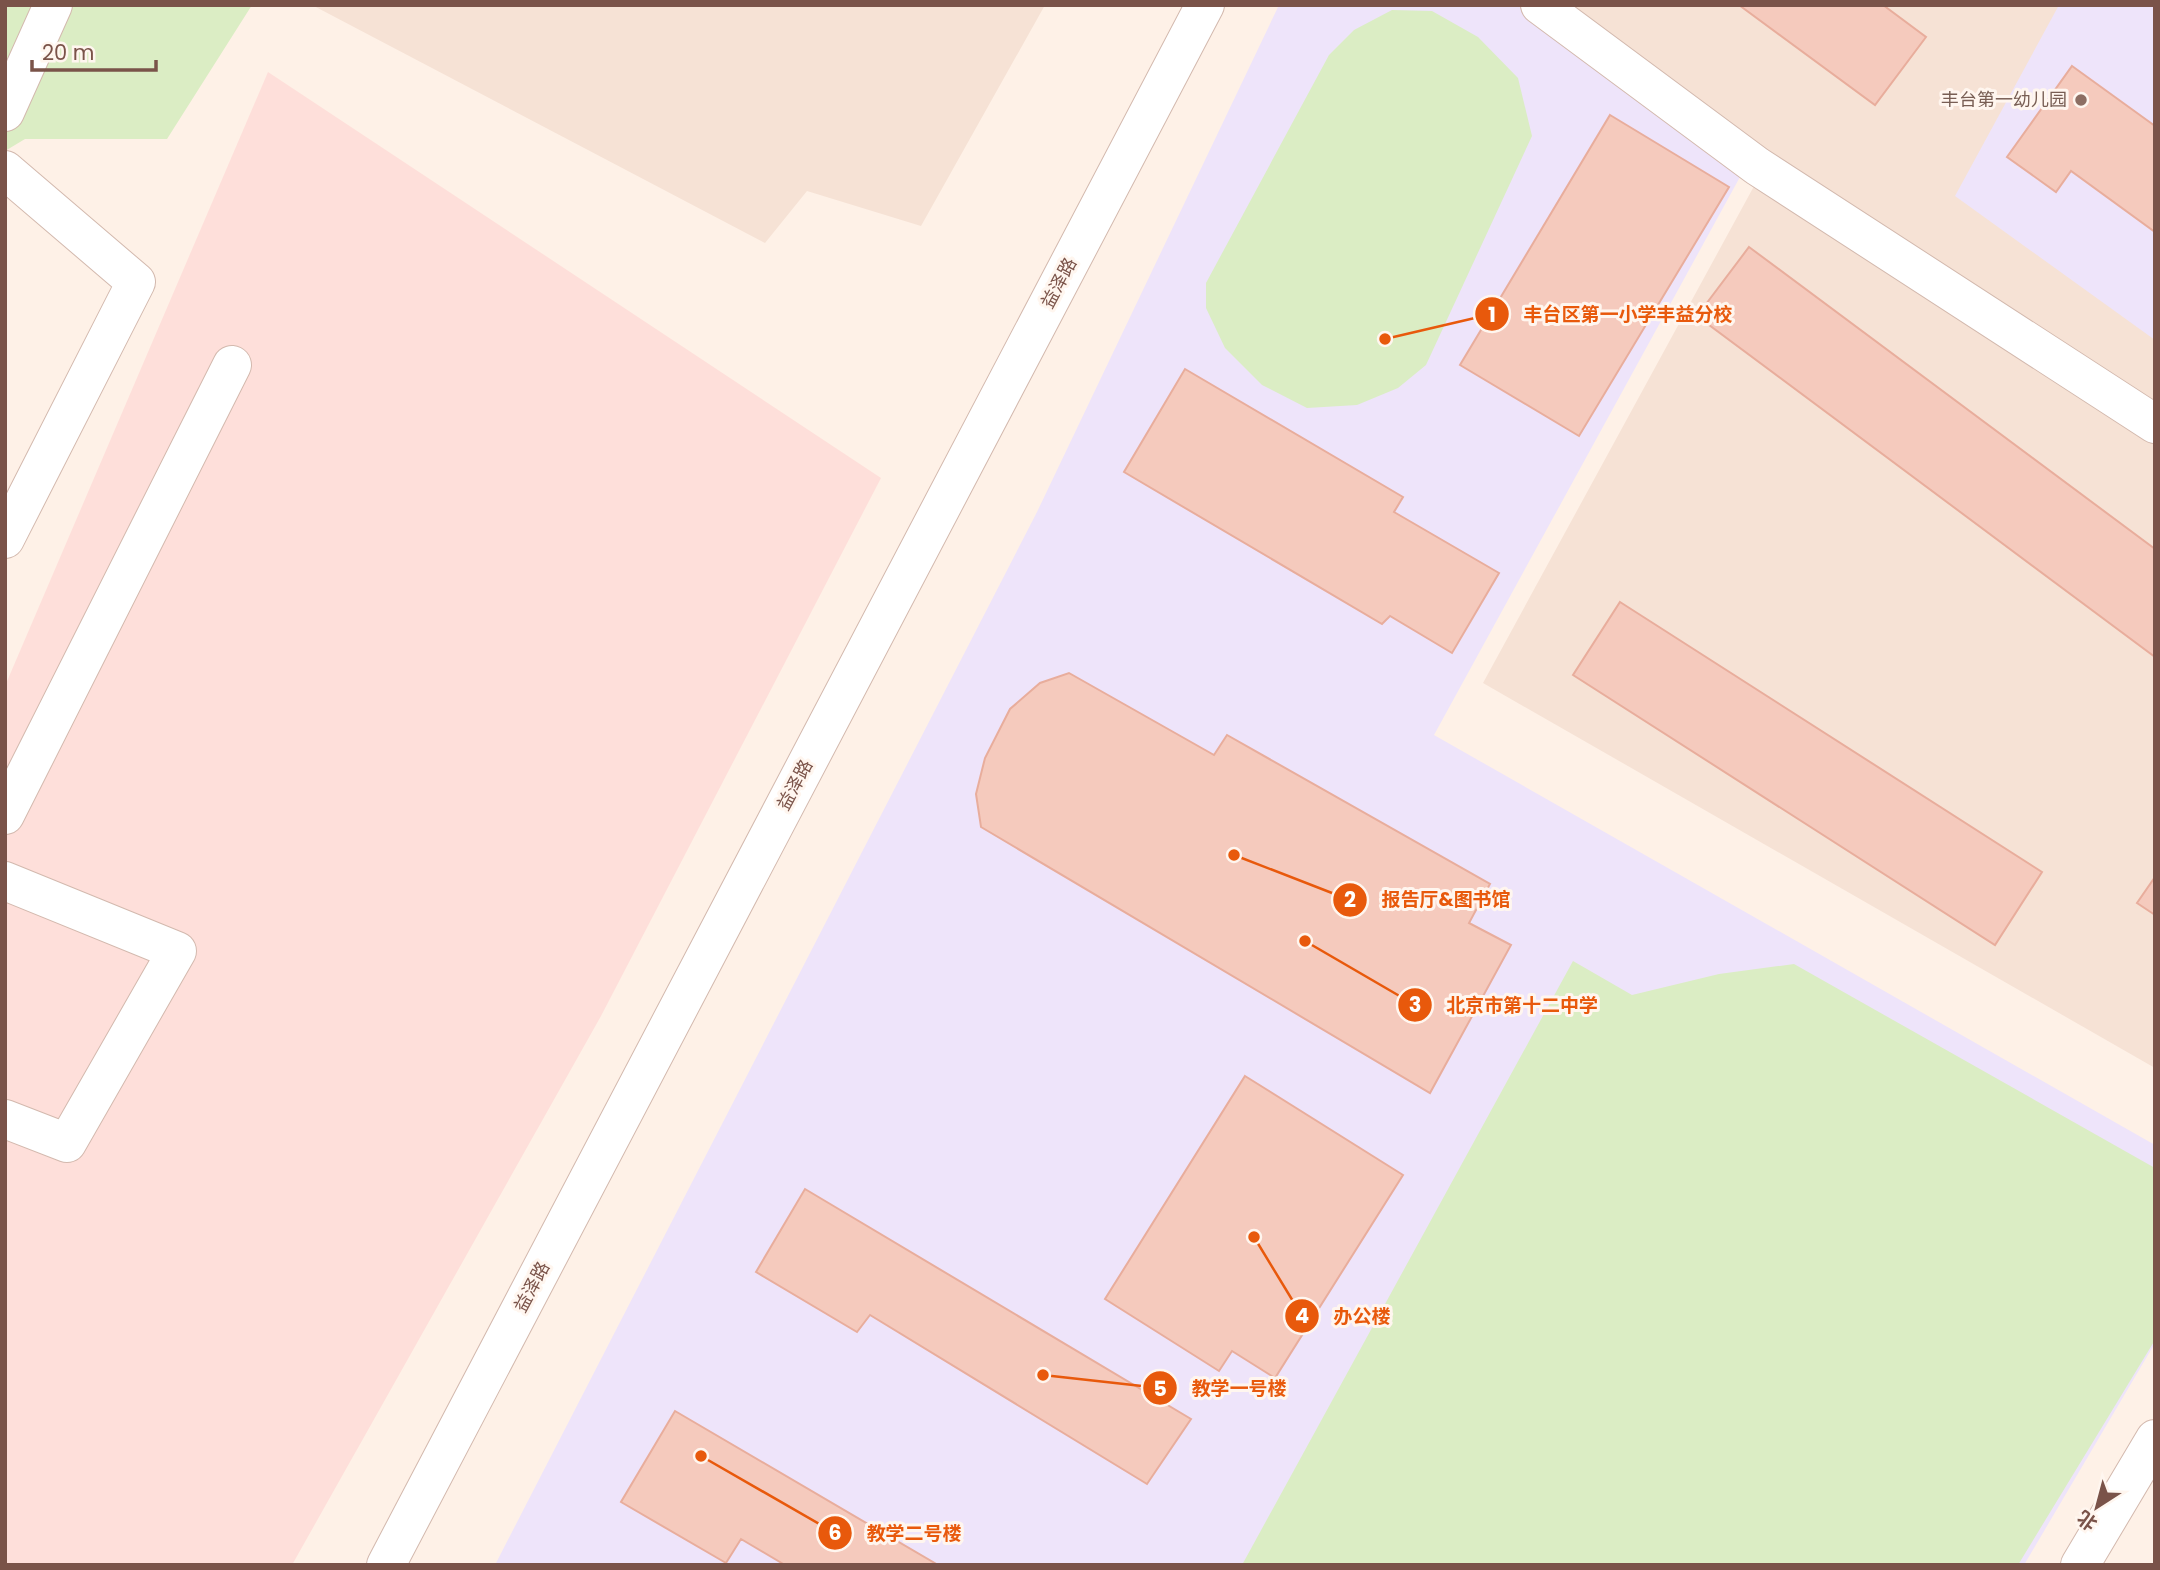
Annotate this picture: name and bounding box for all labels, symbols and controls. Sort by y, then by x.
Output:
scale bar [32,28,156,72]
text: 20 m [42,38,95,67]
place label: 丰台第一幼儿园 [1941,87,2067,112]
marker: 丰台第一幼儿园 [2073,92,2089,108]
street label: 益泽路 [1035,253,1082,312]
callout: 丰台区第一小学丰益分校 [1474,294,1746,334]
text: 1 [1488,300,1496,329]
text: 丰台区第一小学丰益分校 [1523,301,1733,328]
street label: 益泽路 [771,755,818,814]
callout: 报告厅&图书馆 [1333,880,1525,920]
text: 2 [1344,885,1356,914]
text: 报告厅&图书馆 [1381,886,1511,913]
callout: 北京市第十二中学 [1397,985,1612,1025]
text: 3 [1409,990,1421,1019]
text: 北京市第十二中学 [1446,992,1598,1019]
street label: 益泽路 [508,1257,555,1316]
callout: 办公楼 [1284,1296,1404,1336]
text: 4 [1295,1301,1309,1330]
text: 办公楼 [1333,1303,1391,1330]
callout: 教学一号楼 [1142,1368,1300,1408]
text: 5 [1153,1374,1167,1403]
text: 教学一号楼 [1191,1375,1287,1402]
north arrow [2062,1472,2132,1542]
text: 北 [2072,1504,2103,1537]
callout: 教学二号楼 [817,1513,975,1553]
text: 6 [828,1518,842,1547]
text: 教学二号楼 [866,1520,962,1547]

